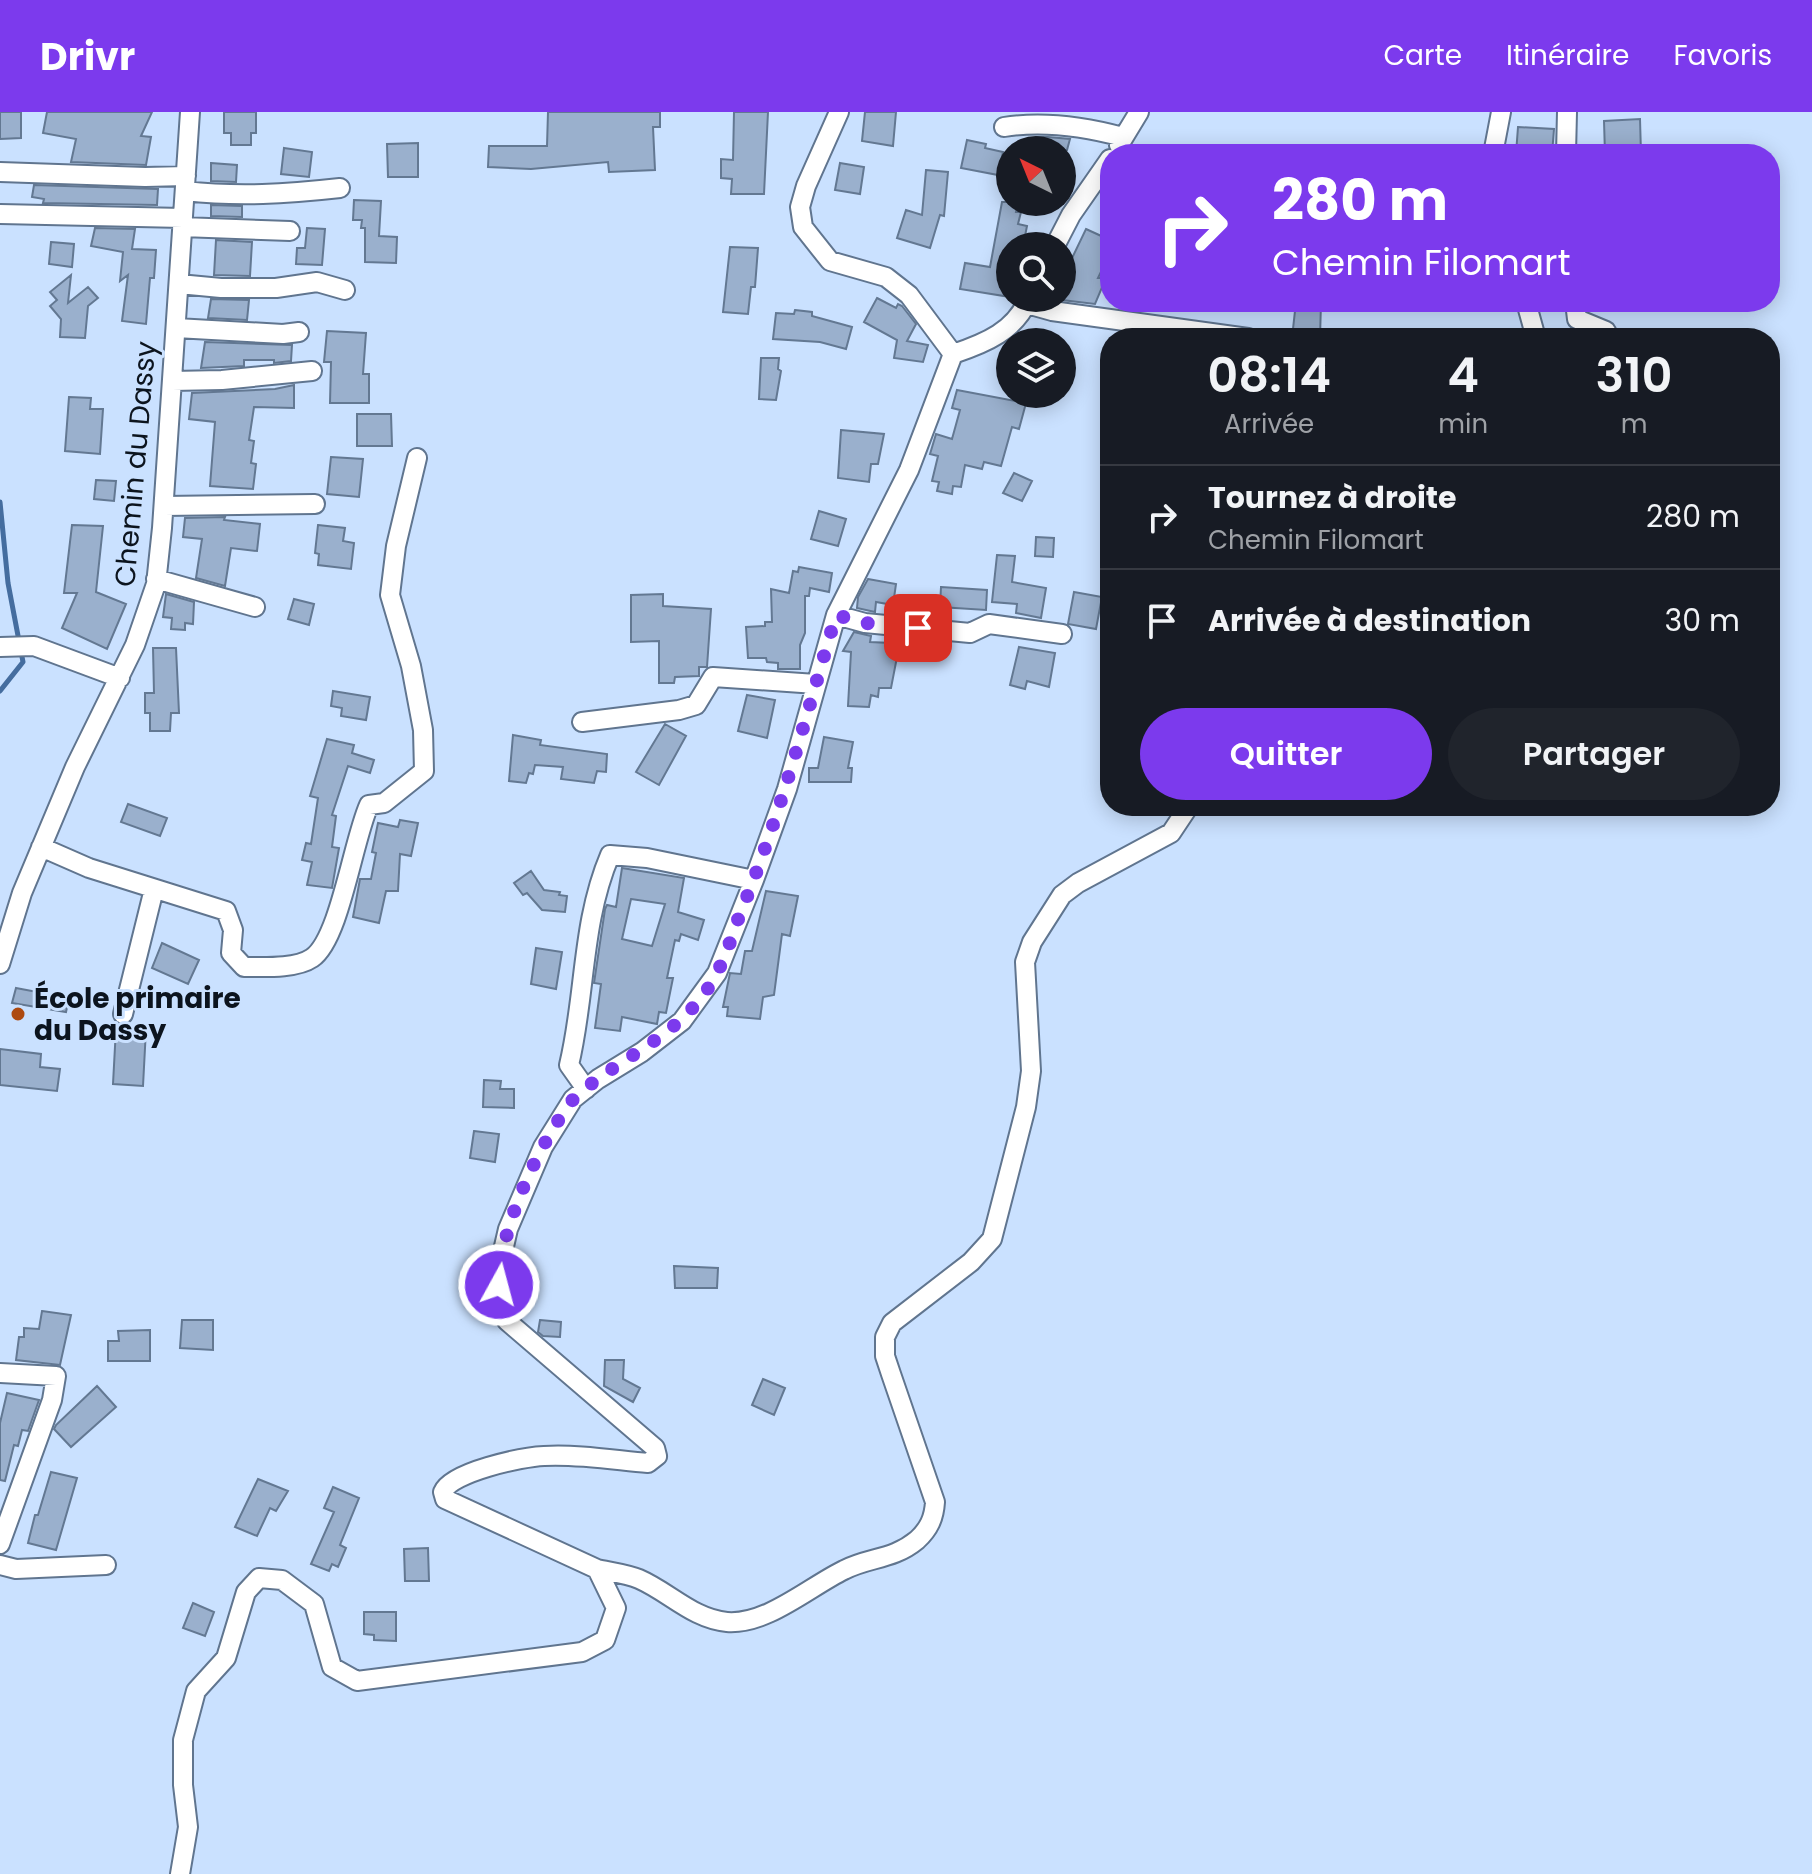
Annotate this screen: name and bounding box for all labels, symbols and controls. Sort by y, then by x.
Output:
text: Drivr [40,30,135,83]
text: Carte [1384,36,1462,75]
text: Itinéraire [1506,36,1629,75]
text: Favoris [1673,36,1772,75]
north arrow [996,136,1076,216]
map controls [996,136,1076,408]
text: 280 m [1272,161,1448,240]
icon: right [1140,176,1244,280]
button: search [996,232,1076,312]
text: Chemin Filomart [1272,237,1571,288]
button: layers [996,328,1076,408]
street label: Chemin du Dassy [105,340,166,588]
text: 08:14 [1207,342,1331,409]
text: 4 [1447,342,1479,409]
text: 310 [1595,342,1673,409]
text: Arrivée [1224,406,1314,442]
text: min [1438,406,1488,442]
text: m [1621,406,1647,442]
text: Tournez à droite [1208,476,1456,519]
icon: right [1140,495,1184,539]
text: 280 m [1646,495,1740,538]
text: Chemin Filomart [1208,522,1424,558]
pin [884,594,952,662]
icon: arrive [1140,599,1184,643]
text: Arrivée à destination [1208,599,1531,642]
text: 30 m [1665,599,1740,642]
icon: arrive [896,606,940,650]
button: Quitter [1140,708,1432,800]
button: Partager [1448,708,1740,800]
place label: École primaire du Dassy [34,979,241,1050]
marker: École primaire du Dassy [9,1005,27,1023]
position arrow [457,1243,541,1327]

